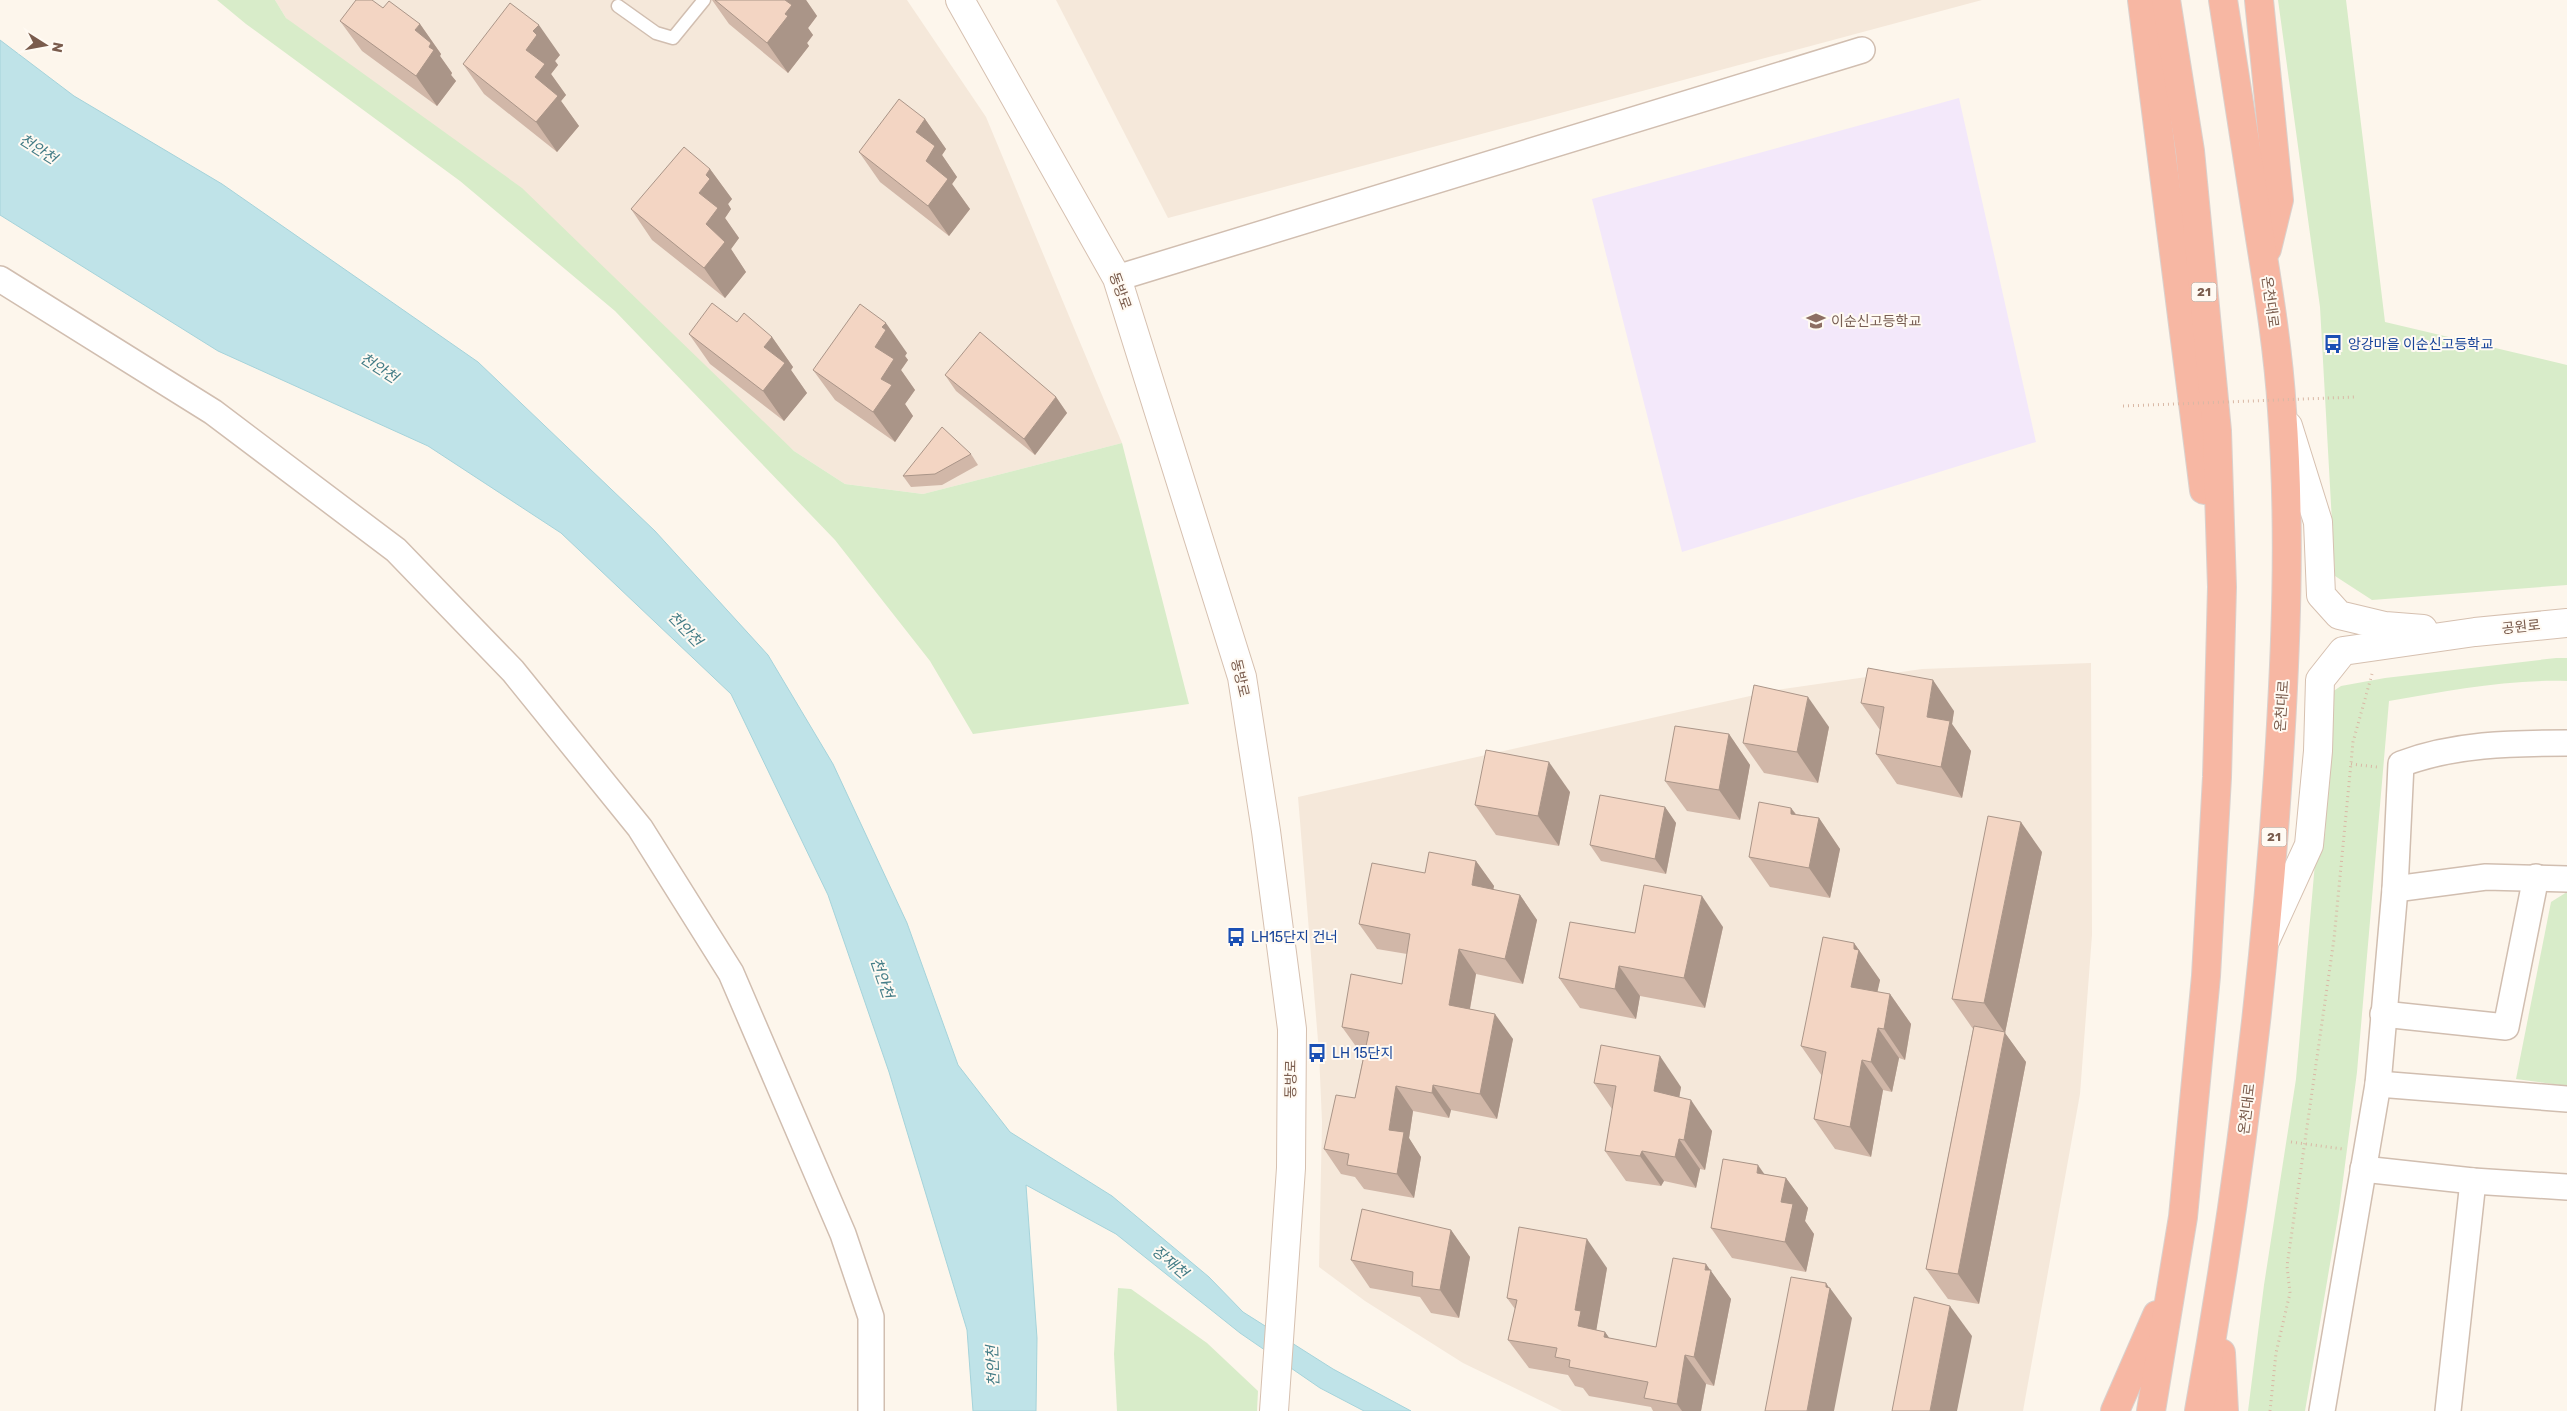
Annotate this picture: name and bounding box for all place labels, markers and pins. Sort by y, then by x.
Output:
school or university icon: 이순신고등학교 [1805,310,1827,332]
place label: 이순신고등학교 [1831,313,1921,330]
bus stop icon: 앙강마을 이순신고등학교 [2322,333,2344,355]
place label: 앙강마을 이순신고등학교 [2348,336,2493,353]
bus stop icon: LH15단지 건너 [1225,926,1247,948]
place label: LH15단지 건너 [1251,929,1338,946]
bus stop icon: LH 15단지 [1306,1042,1328,1064]
place label: LH 15단지 [1332,1045,1393,1062]

